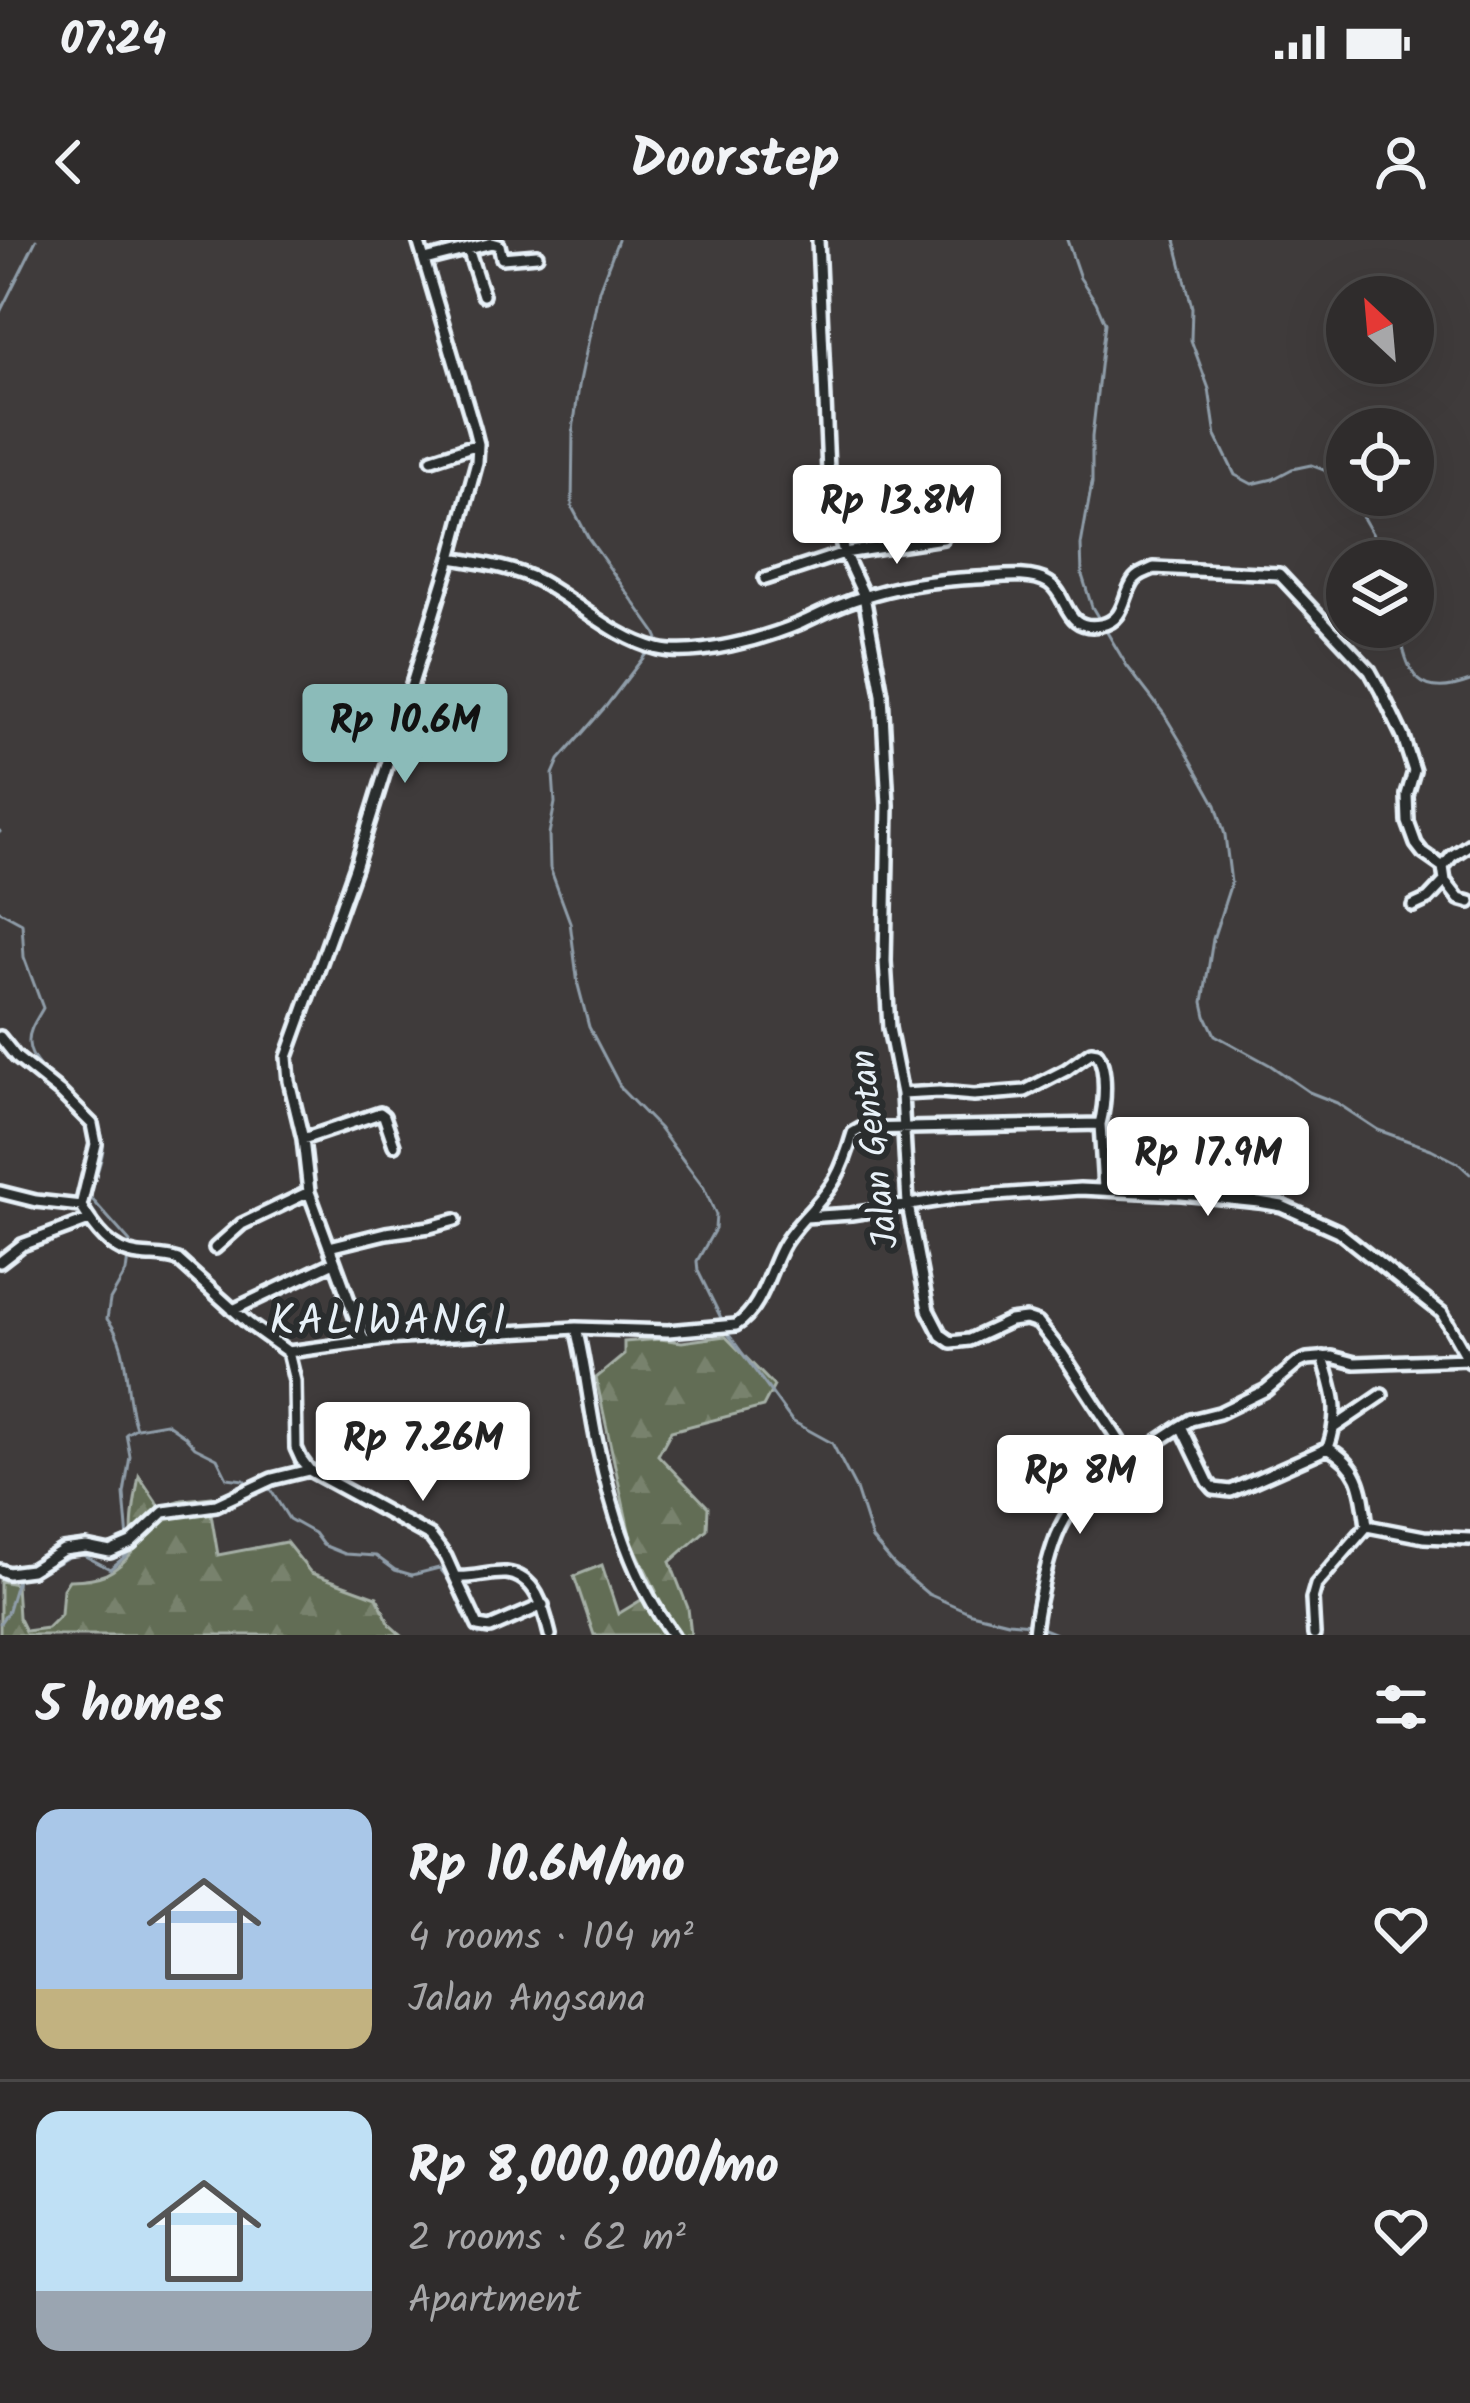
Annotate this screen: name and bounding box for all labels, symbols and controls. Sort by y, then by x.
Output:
text: 07:24 [60,6,166,78]
text: Doorstep [630,119,840,205]
icon: back [36,129,102,195]
icon: person [1368,129,1434,195]
north arrow [1326,276,1434,384]
map controls [1326,276,1434,648]
button: locate [1326,408,1434,516]
pin: Rp 13.8M [773,465,1021,567]
text: Rp 13.8M [820,473,974,535]
button: layers [1326,540,1434,648]
pin: Rp 10.6M [281,684,529,786]
text: Rp 10.6M [329,692,481,754]
street label: Jalan Gentan [835,1046,917,1252]
pin: Rp 17.9M [1084,1117,1332,1219]
text: Rp 17.9M [1134,1125,1282,1187]
district label: KALIWANGI [270,1289,508,1356]
pin: Rp 7.26M [299,1402,547,1504]
text: Rp 7.26M [343,1410,503,1472]
pin: Rp 8M [996,1435,1164,1537]
text: Rp 8M [1024,1443,1136,1505]
text: 5 homes [36,1667,224,1748]
icon: filters [1368,1674,1434,1740]
text: Rp 10.6M/mo [408,1827,685,1908]
icon: home [132,1857,276,2001]
icon: heart [1368,1896,1434,1962]
text: 4 rooms · 104 m² [408,1908,693,1970]
text: Jalan Angsana [408,1970,646,2032]
text: Rp 8,000,000/mo [408,2128,779,2209]
icon: home [132,2159,276,2303]
icon: heart [1368,2198,1434,2264]
text: 2 rooms · 62 m² [408,2209,686,2271]
text: Apartment [408,2271,581,2333]

